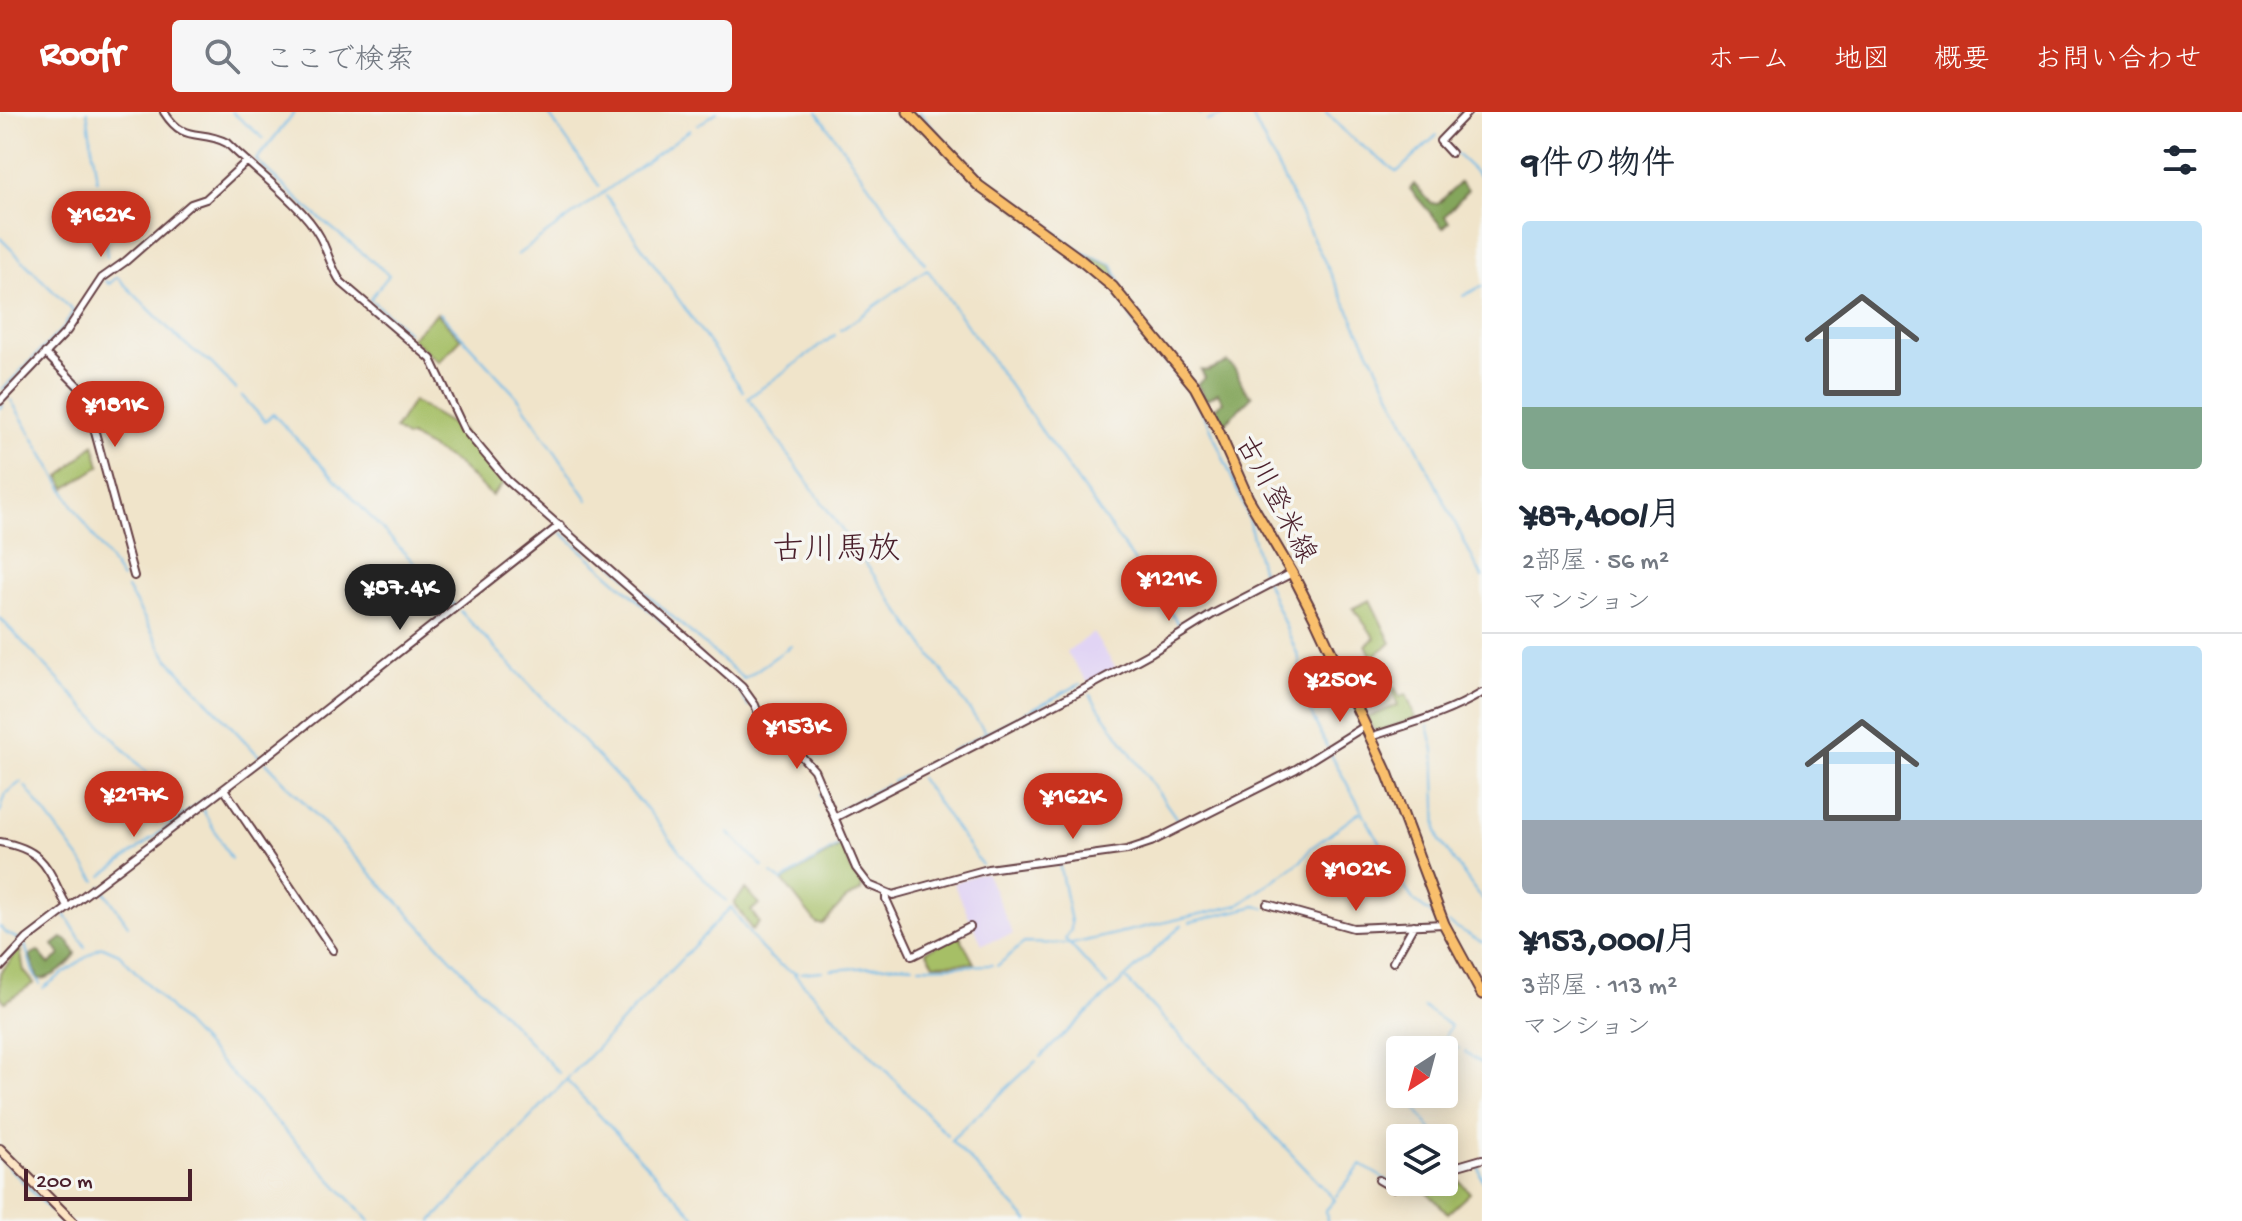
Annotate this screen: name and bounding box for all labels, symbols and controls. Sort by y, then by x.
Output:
search box [172,20,732,92]
text: Roofr [40,34,124,78]
icon: search [200,34,244,78]
text: ここで検索 [264,45,414,80]
text: ホーム [1707,45,1790,78]
text: 地図 [1834,45,1890,78]
text: 概要 [1934,45,1990,78]
text: お問い合わせ [2034,45,2202,78]
icon: filters [2158,138,2202,182]
text: 9件の物件 [1522,147,1675,187]
pin: ¥162K [45,191,157,259]
text: ¥162K [70,201,132,232]
icon: home [1790,273,1934,417]
pin: ¥181K [59,381,171,449]
text: ¥181K [84,391,146,422]
street label: 古川登米線 [1227,430,1322,570]
text: ¥87,400/月 [1522,498,1682,538]
district label: 古川馬放 [772,532,900,571]
text: 2部屋 · 56 m² [1522,548,1669,579]
pin: ¥121K [1113,555,1225,623]
pin: ¥87.4K [335,564,465,632]
text: ¥121K [1139,565,1199,596]
text: ¥87.4K [363,574,437,605]
text: マンション [1522,589,1651,620]
pin: ¥250K [1284,656,1396,724]
text: ¥250K [1306,666,1374,697]
icon: home [1790,698,1934,842]
pin: ¥153K [741,703,853,771]
text: ¥153K [765,713,829,744]
pin: ¥217K [78,771,190,839]
pin: ¥162K [1017,773,1129,841]
text: ¥217K [102,781,166,812]
text: ¥162K [1042,783,1104,814]
pin: ¥102K [1300,845,1412,913]
text: ¥102K [1324,855,1388,886]
text: ¥153,000/月 [1522,923,1698,963]
text: 3部屋 · 113 m² [1522,973,1677,1004]
text: マンション [1522,1014,1651,1045]
north arrow [1386,1036,1458,1108]
map controls [1386,1036,1458,1196]
button: layers [1386,1124,1458,1196]
scale bar [24,1165,192,1201]
text: 200 m [36,1170,93,1196]

